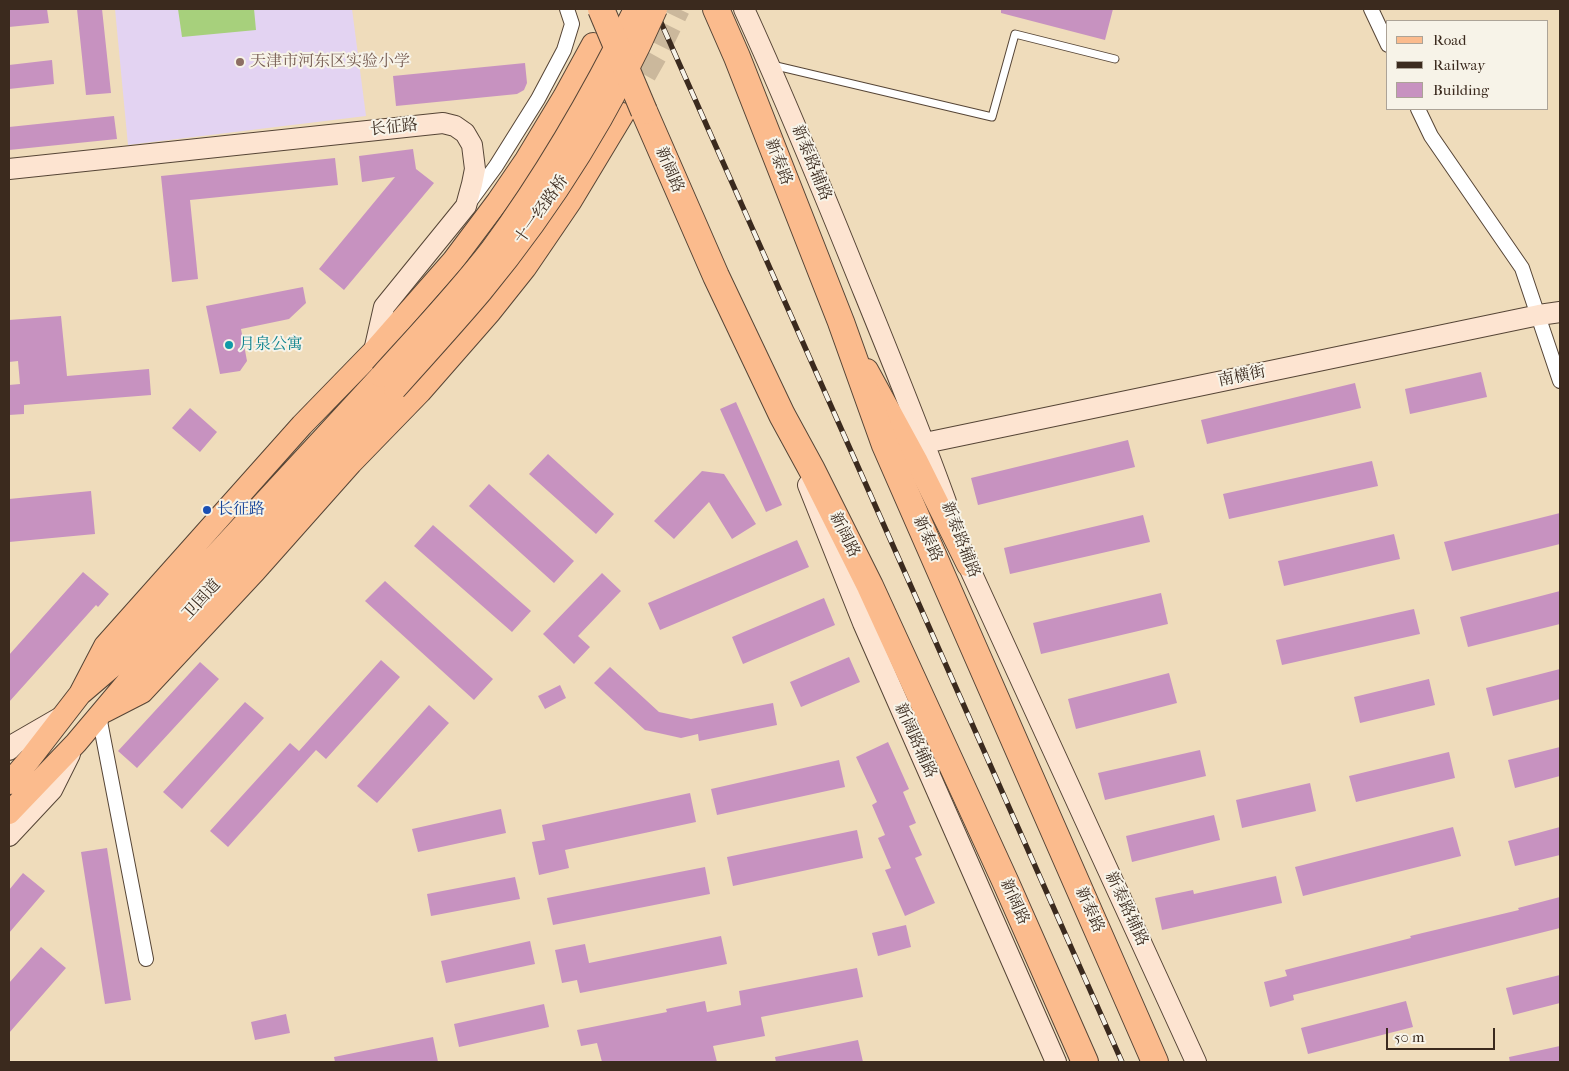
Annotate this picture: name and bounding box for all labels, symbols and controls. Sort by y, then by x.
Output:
legend [1386,20,1549,110]
text: Road [1433,31,1466,49]
place label: 天津市河东区实验小学 [250,52,410,72]
marker: 天津市河东区实验小学 [234,56,246,68]
text: Railway [1433,56,1485,74]
text: Building [1433,81,1489,99]
street label: 长征路 [369,116,419,140]
street label: 新泰路辅路 [787,122,835,204]
street label: 新泰路 [760,136,796,188]
street label: 新阔路 [651,144,687,196]
street label: 十一经路桥 [511,172,573,248]
place label: 月泉公寓 [239,335,303,355]
marker: 月泉公寓 [223,339,235,351]
street label: 南横街 [1217,363,1267,391]
street label: 新泰路辅路 [937,499,983,581]
place label: 长征路 [217,500,265,520]
marker: 长征路 [201,504,213,516]
street label: 新阔路 [825,509,863,561]
street label: 新泰路 [908,513,946,565]
street label: 卫国道 [179,576,225,624]
street label: 新阔路辅路 [890,701,940,781]
street label: 新泰路辅路 [1100,869,1152,949]
street label: 新阔路 [995,876,1033,928]
street label: 新泰路 [1070,884,1108,936]
scale bar [1389,1018,1498,1050]
text: 50 m [1394,1028,1424,1046]

